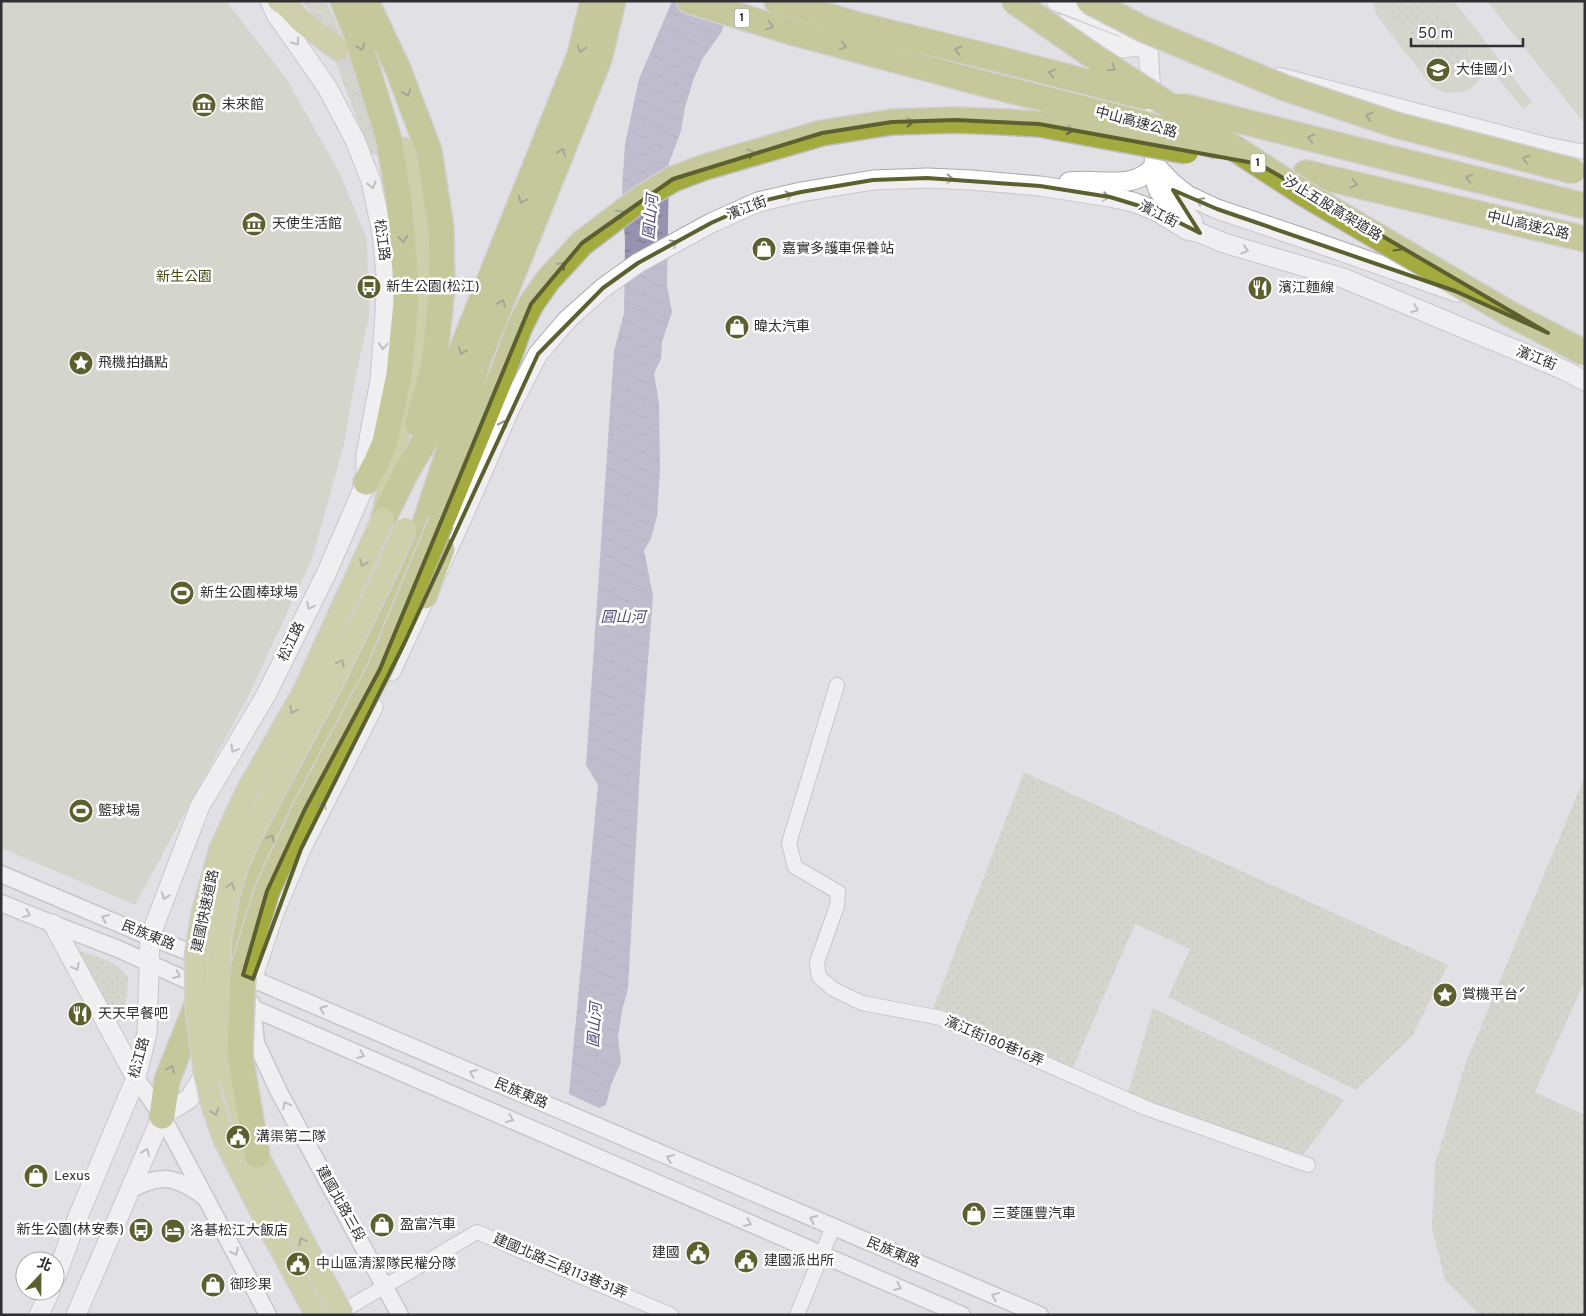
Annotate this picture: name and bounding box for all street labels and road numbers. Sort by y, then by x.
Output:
road number: 1 [734,8,750,28]
street label: 中山高速公路 [1093,103,1179,142]
road number: 1 [1250,154,1266,172]
street label: 汐止五股高架道路 [1280,173,1384,245]
street label: 濱江街 [724,194,770,224]
street label: 濱江街 [1135,198,1181,232]
street label: 中山高速公路 [1485,207,1571,244]
street label: 松江路 [370,218,392,262]
street label: 濱江街 [1513,343,1559,375]
street label: 松江路 [275,619,309,665]
street label: 建國快速道路 [188,868,223,954]
street label: 民族東路 [119,918,177,954]
street label: 濱江街180巷16弄 [942,1013,1046,1071]
street label: 松江路 [126,1036,154,1080]
street label: 民族東路 [492,1075,550,1113]
street label: 建國北路三段 [312,1163,369,1245]
street label: 建國北路三段113巷31弄 [490,1230,630,1303]
street label: 民族東路 [864,1234,922,1272]

